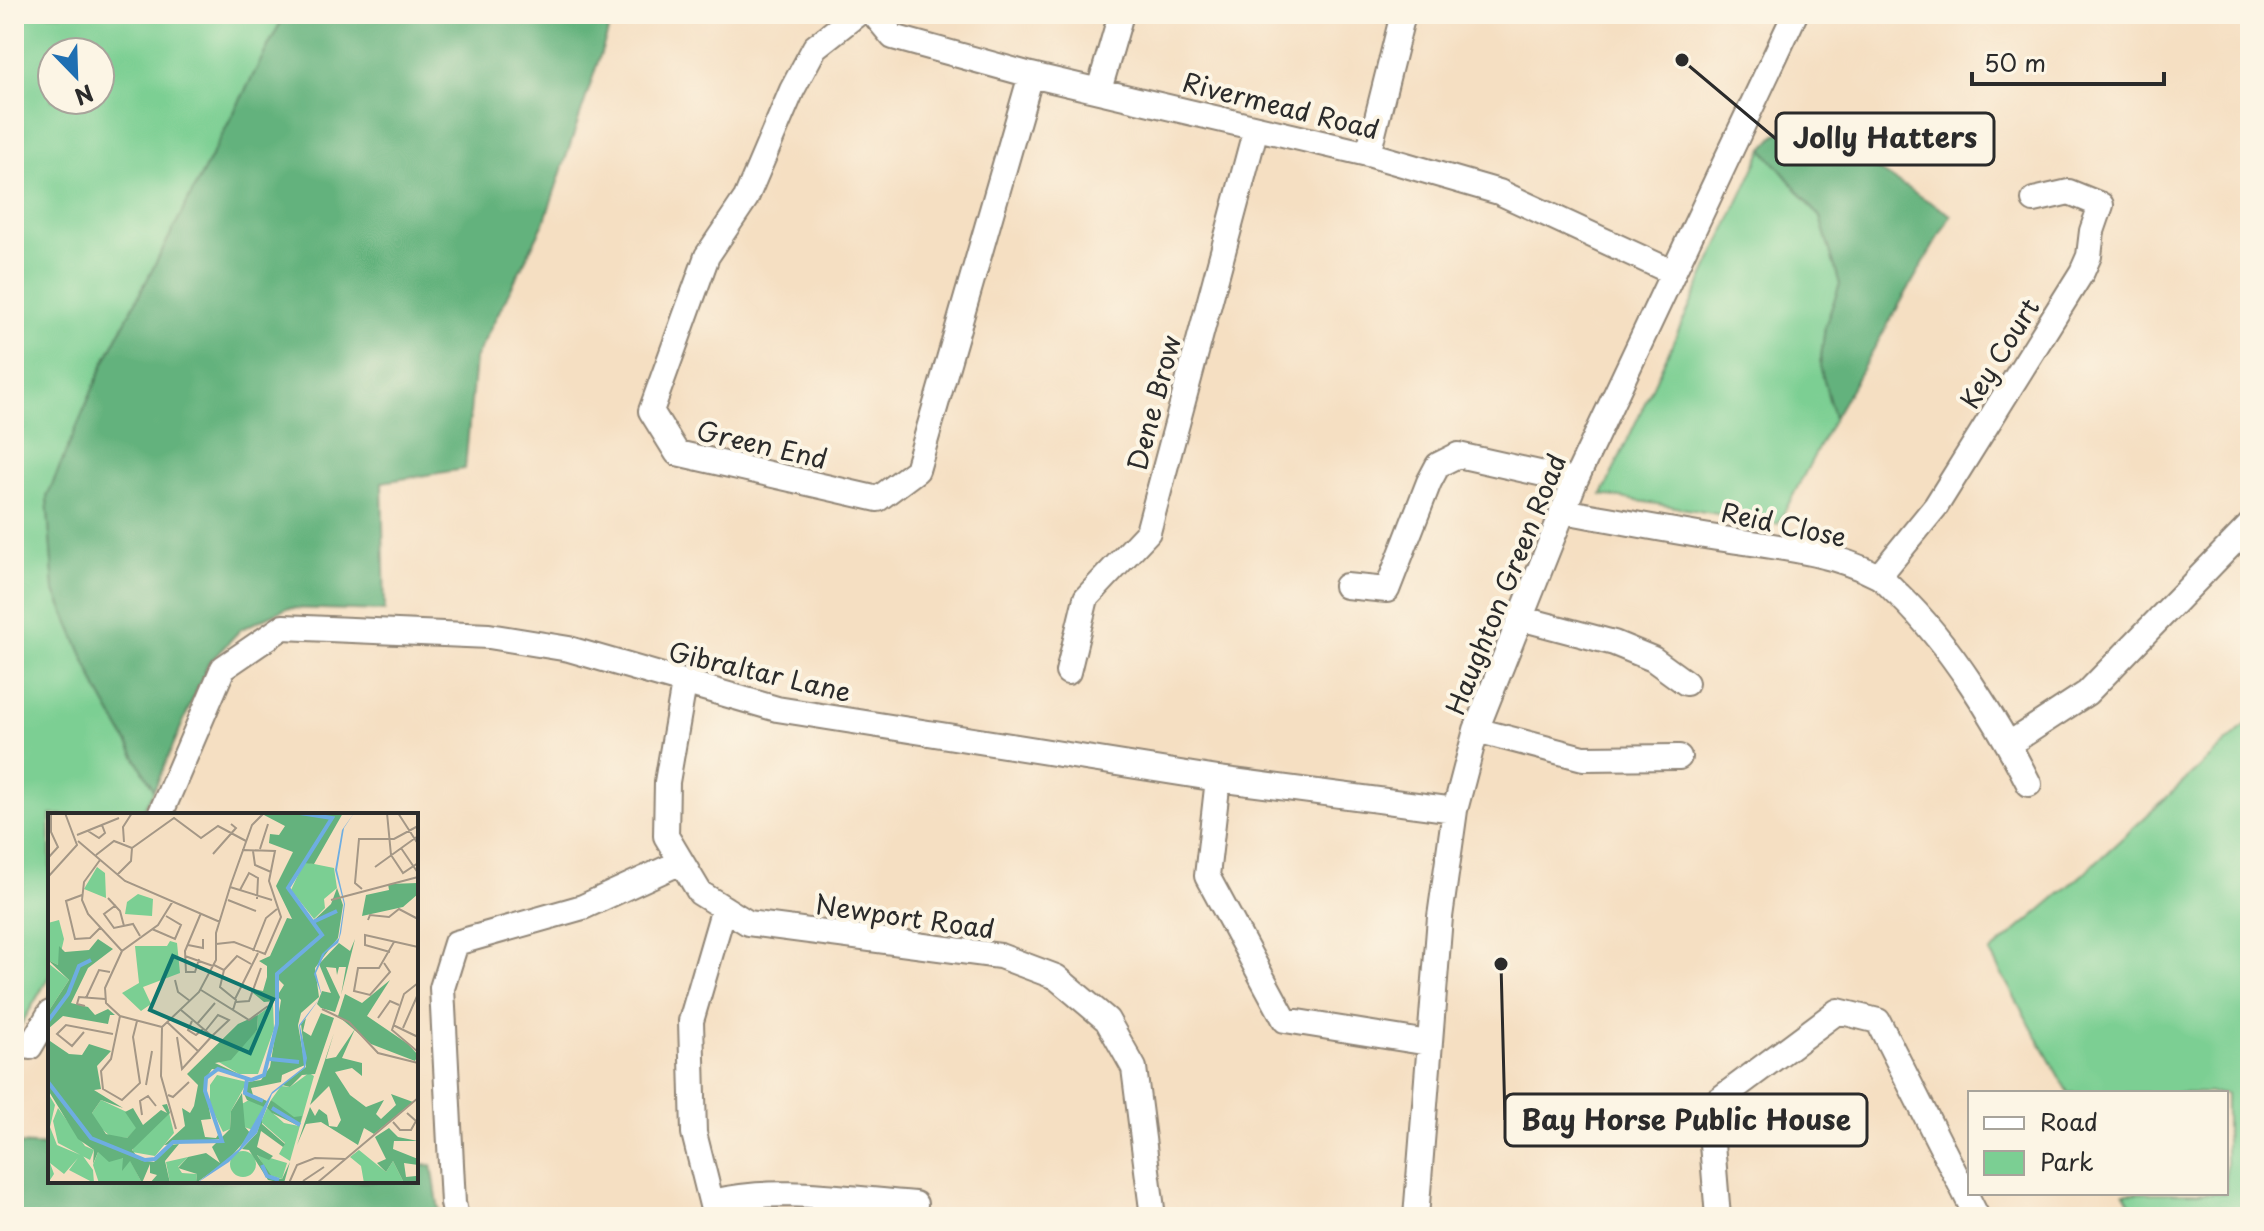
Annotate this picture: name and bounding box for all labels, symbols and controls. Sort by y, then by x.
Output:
north arrow [36,36,116,116]
scale bar [1972,36,2164,86]
text: 50 m [1984,44,2046,80]
street label: Rivermead Road [1178,62,1384,148]
text: N [70,77,99,114]
callout: Jolly Hatters [1776,113,1994,165]
text: Jolly Hatters [1793,115,1977,158]
street label: Key Court [1950,290,2048,416]
street label: Dene Brow [1116,331,1190,475]
street label: Green End [693,410,831,478]
street label: Haughton Green Road [1435,448,1575,720]
street label: Reid Close [1718,492,1850,556]
street label: Gibraltar Lane [665,631,855,711]
inset map [48,813,418,1183]
street label: Newport Road [813,884,997,948]
legend [1968,1091,2228,1195]
callout: Bay Horse Public House [1505,1094,1867,1146]
text: Bay Horse Public House [1521,1097,1851,1140]
text: Road [2040,1103,2098,1139]
text: Park [2040,1143,2094,1179]

